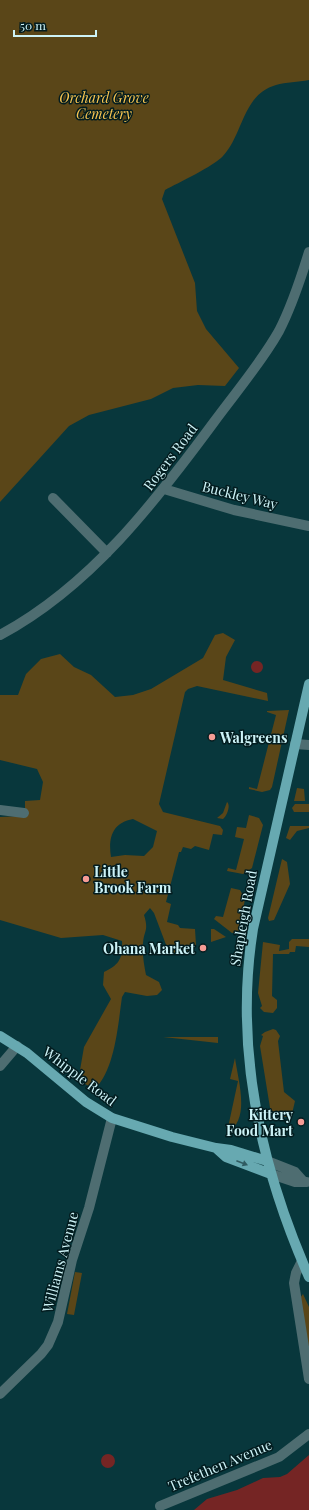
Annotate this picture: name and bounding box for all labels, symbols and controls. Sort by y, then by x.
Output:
scale bar [14,12,96,38]
text: 50 m [20,17,46,33]
park label: Orchard Grove Cemetery [59,88,149,123]
street label: Rogers Road [139,420,201,494]
street label: Buckley Way [200,476,280,514]
place label: Walgreens [219,728,287,747]
marker: Walgreens [207,732,217,742]
place label: Little Brook Farm [94,862,172,897]
street label: Shapleigh Road [225,869,261,967]
marker: Little Brook Farm [81,874,91,884]
place label: Ohana Market [103,939,195,958]
marker: Ohana Market [198,943,208,953]
street label: Whipple Road [39,1041,121,1110]
place label: Kittery Food Mart [226,1105,294,1140]
marker: Kittery Food Mart [296,1117,306,1127]
one-way arrow [237,1161,249,1167]
street label: Williams Avenue [37,1210,83,1315]
street label: Trefethen Avenue [165,1435,275,1495]

